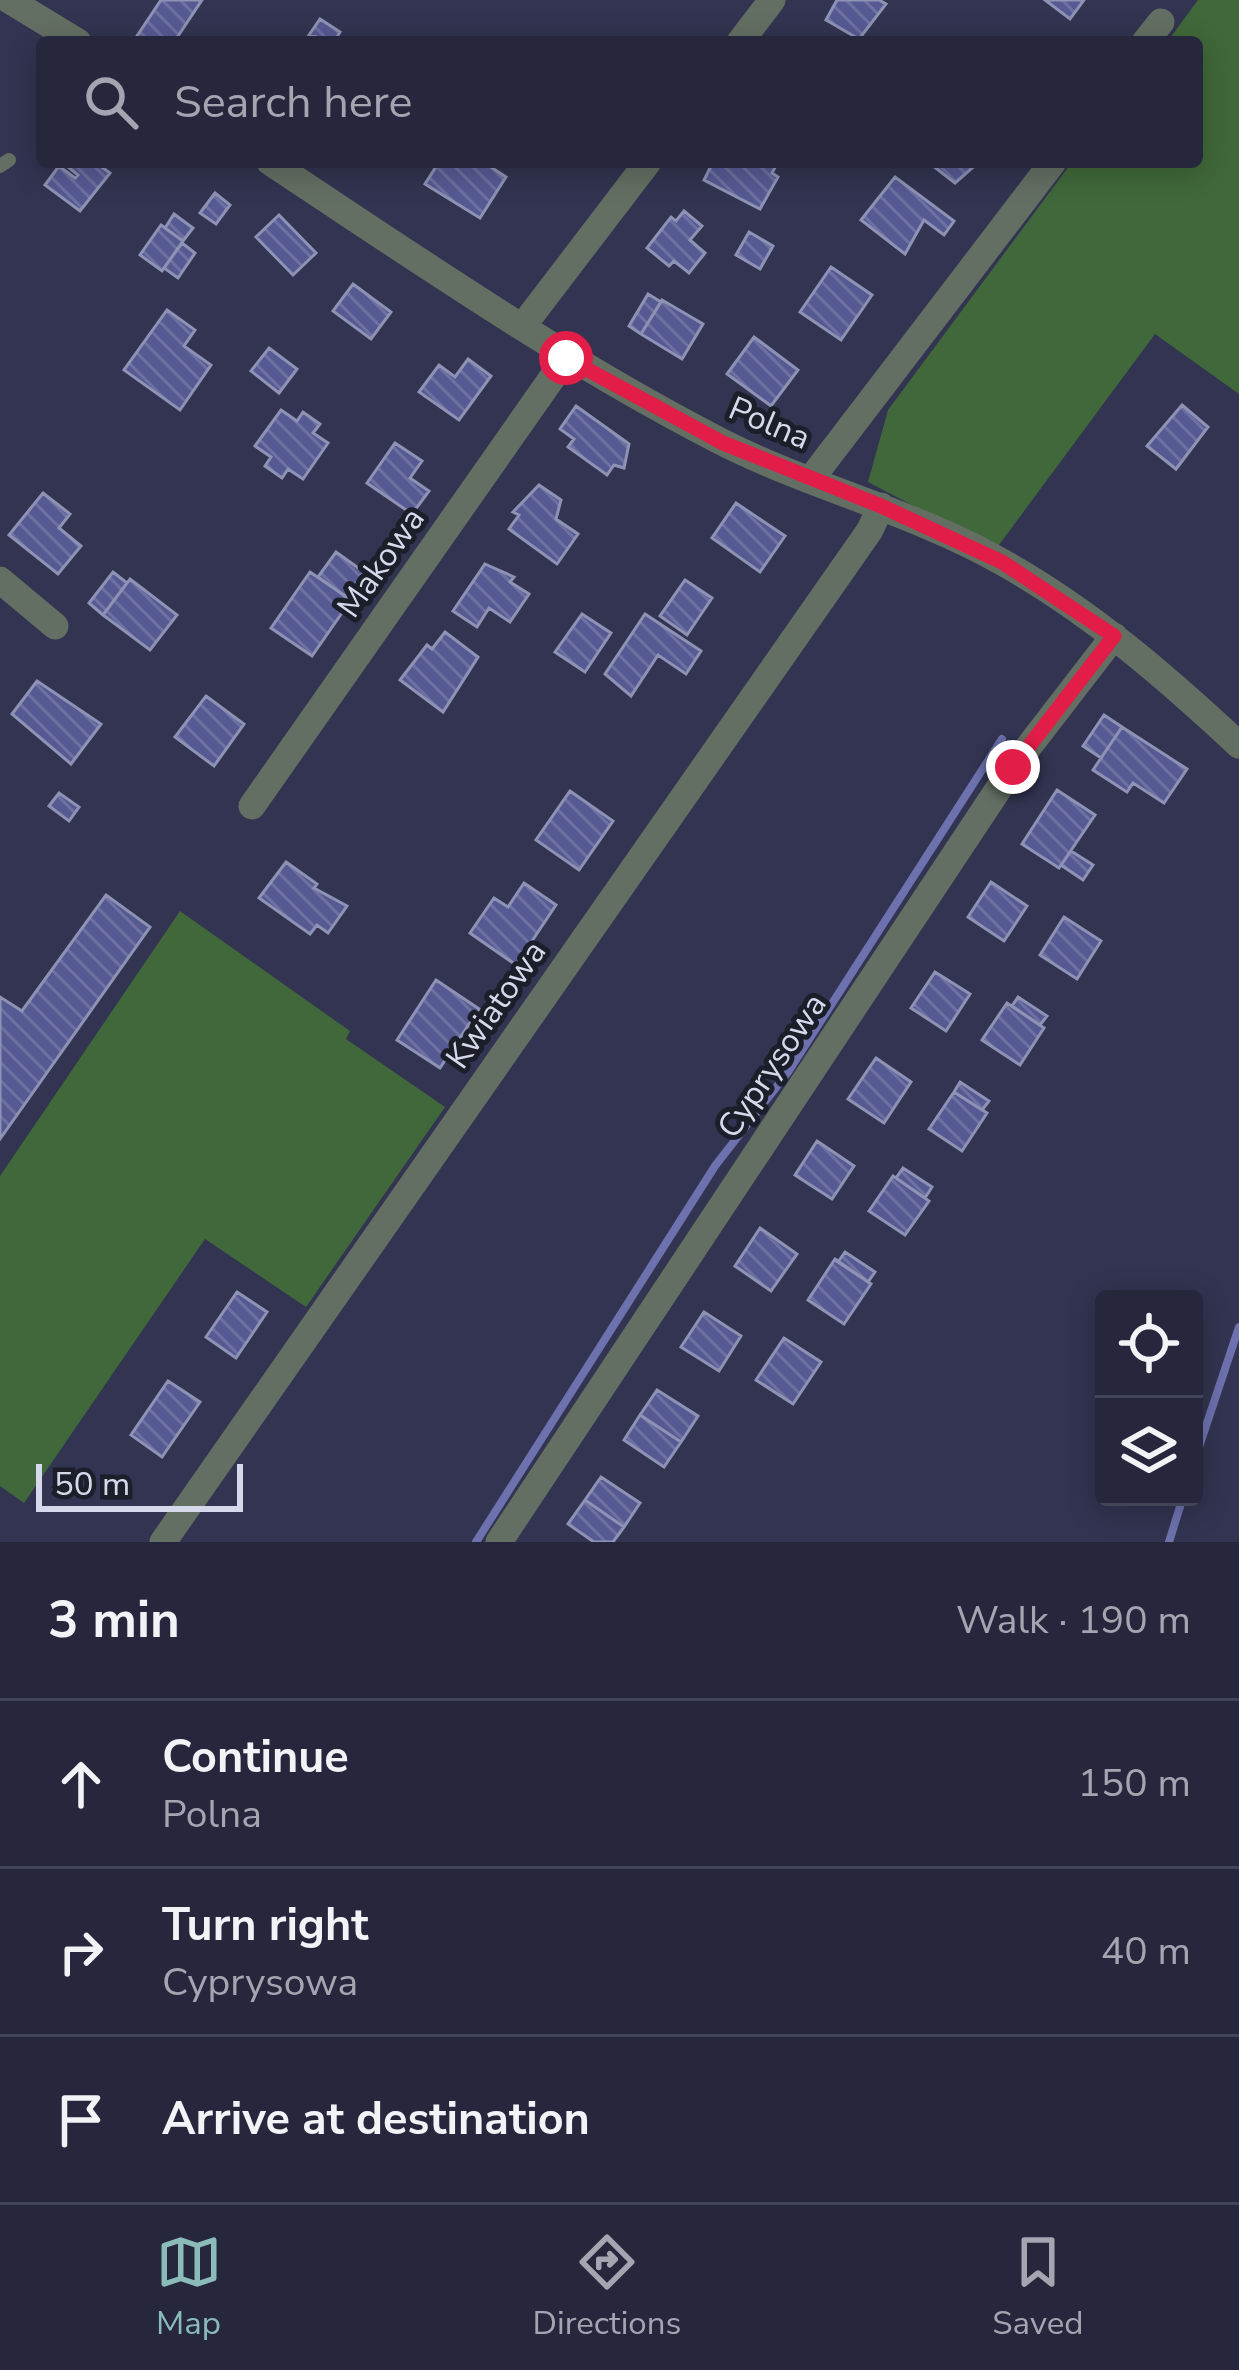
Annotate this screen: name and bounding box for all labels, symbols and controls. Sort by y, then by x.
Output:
search box [36,36,1203,168]
icon: search [78,69,144,135]
text: Search here [174,72,413,133]
route start [539,331,593,385]
street label: Polna [722,386,817,461]
street label: Makowa [327,499,435,627]
route end [986,740,1040,794]
street label: Kwiatowa [436,932,557,1078]
street label: Cyprysowa [707,984,837,1147]
map controls [1095,1290,1203,1506]
button: locate [1095,1290,1203,1398]
button: layers [1095,1398,1203,1506]
scale bar [36,1458,243,1511]
text: 50 m [54,1462,130,1507]
text: 3 min [48,1585,180,1655]
text: Walk · 190 m [956,1594,1191,1647]
text: Continue [162,1727,349,1788]
icon: ahead [48,1751,114,1817]
text: 150 m [1077,1757,1191,1810]
text: Polna [162,1788,262,1841]
text: Turn right [162,1895,369,1956]
icon: right [48,1919,114,1985]
text: 40 m [1101,1925,1191,1978]
text: Cyprysowa [162,1956,358,2009]
icon: arrive [48,2087,114,2153]
text: Arrive at destination [162,2089,590,2150]
tab: Map [156,2229,222,2346]
tab: Directions [533,2229,681,2346]
tab: Saved [992,2229,1083,2346]

